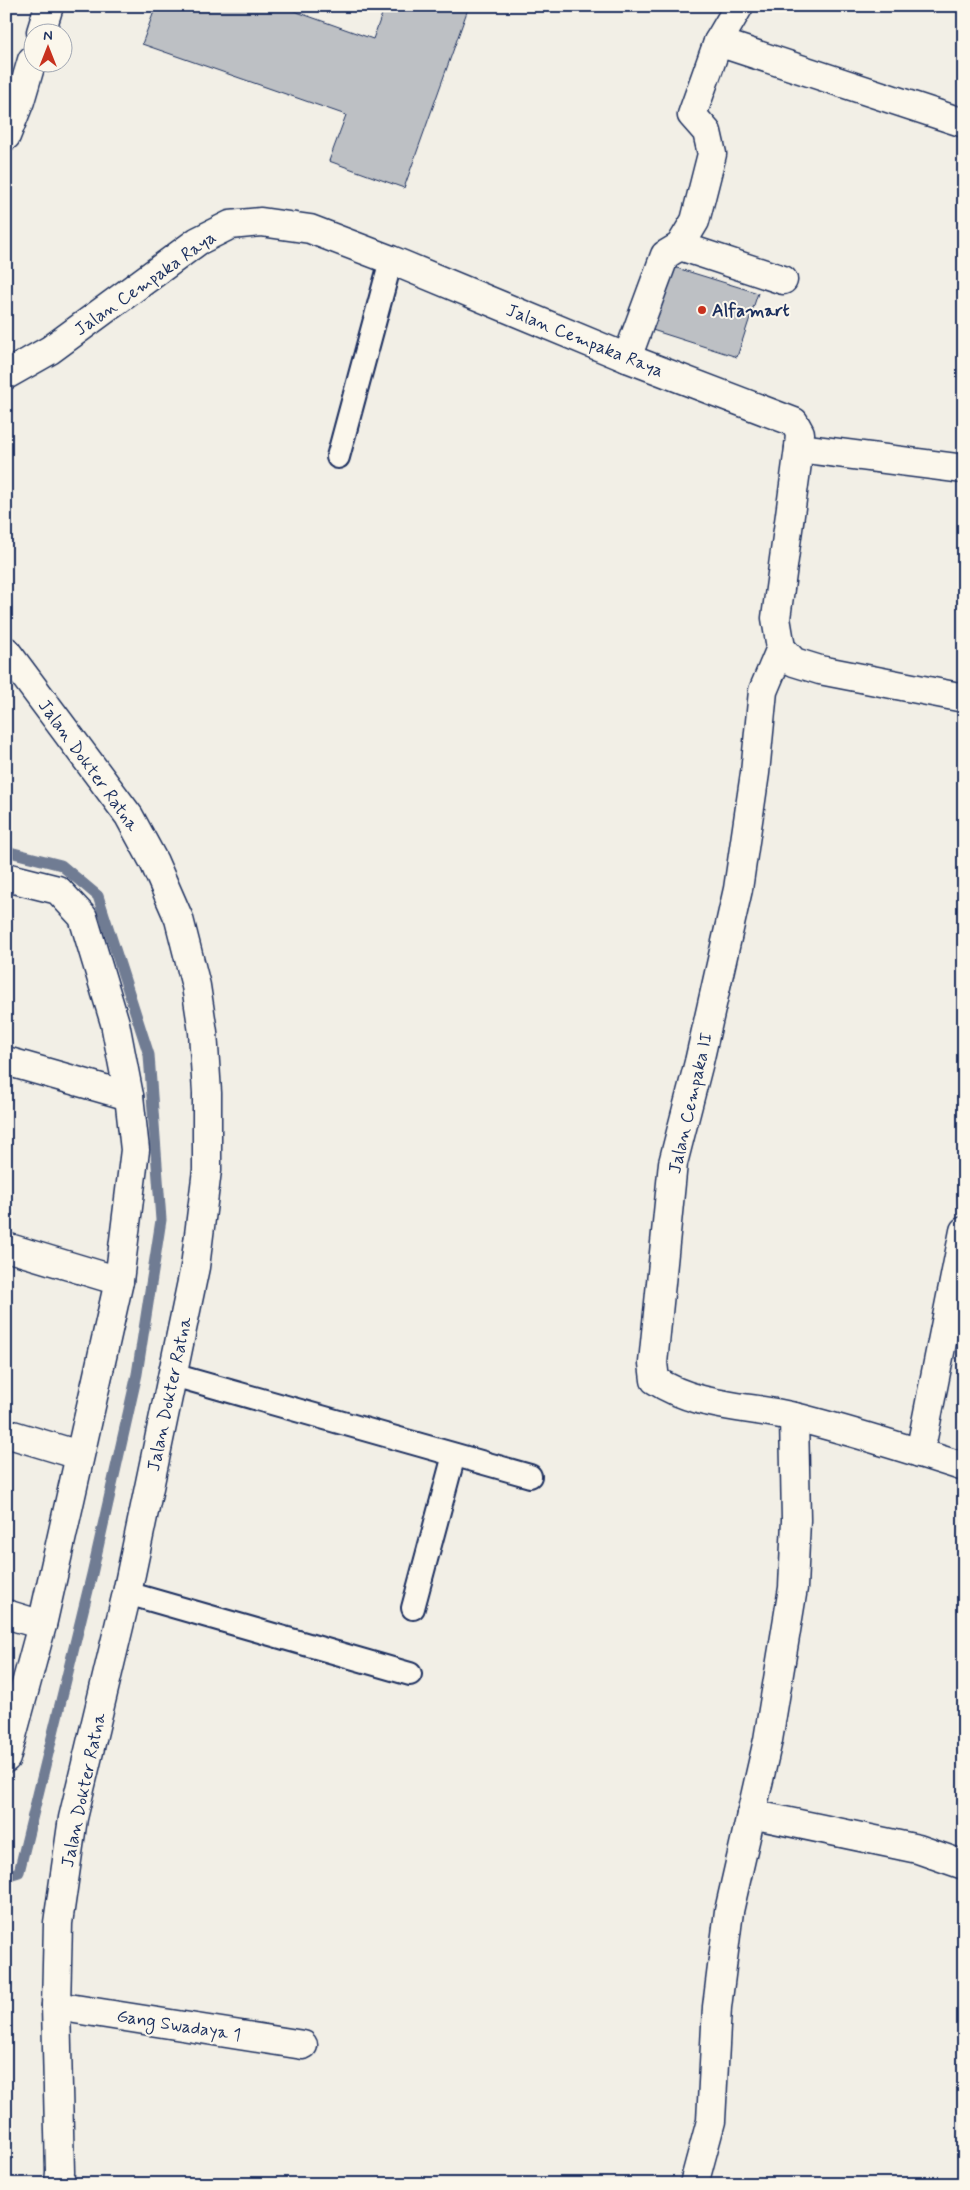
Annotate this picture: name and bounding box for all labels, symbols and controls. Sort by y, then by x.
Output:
north arrow [22,22,72,72]
text: N [43,27,53,45]
street label: Jalan Cempaka Raya [70,226,221,342]
street label: Jalan Cempaka Raya [502,298,667,383]
place label: Alfamart [712,299,790,323]
marker: Alfamart [696,304,708,316]
street label: Jalan Dokter Ratna [32,695,144,837]
street label: Jalan Cempaka II [663,1030,719,1176]
street label: Jalan Dokter Ratna [142,1314,198,1474]
street label: Jalan Dokter Ratna [56,1710,112,1870]
street label: Gang Swadaya 1 [115,2004,243,2049]

